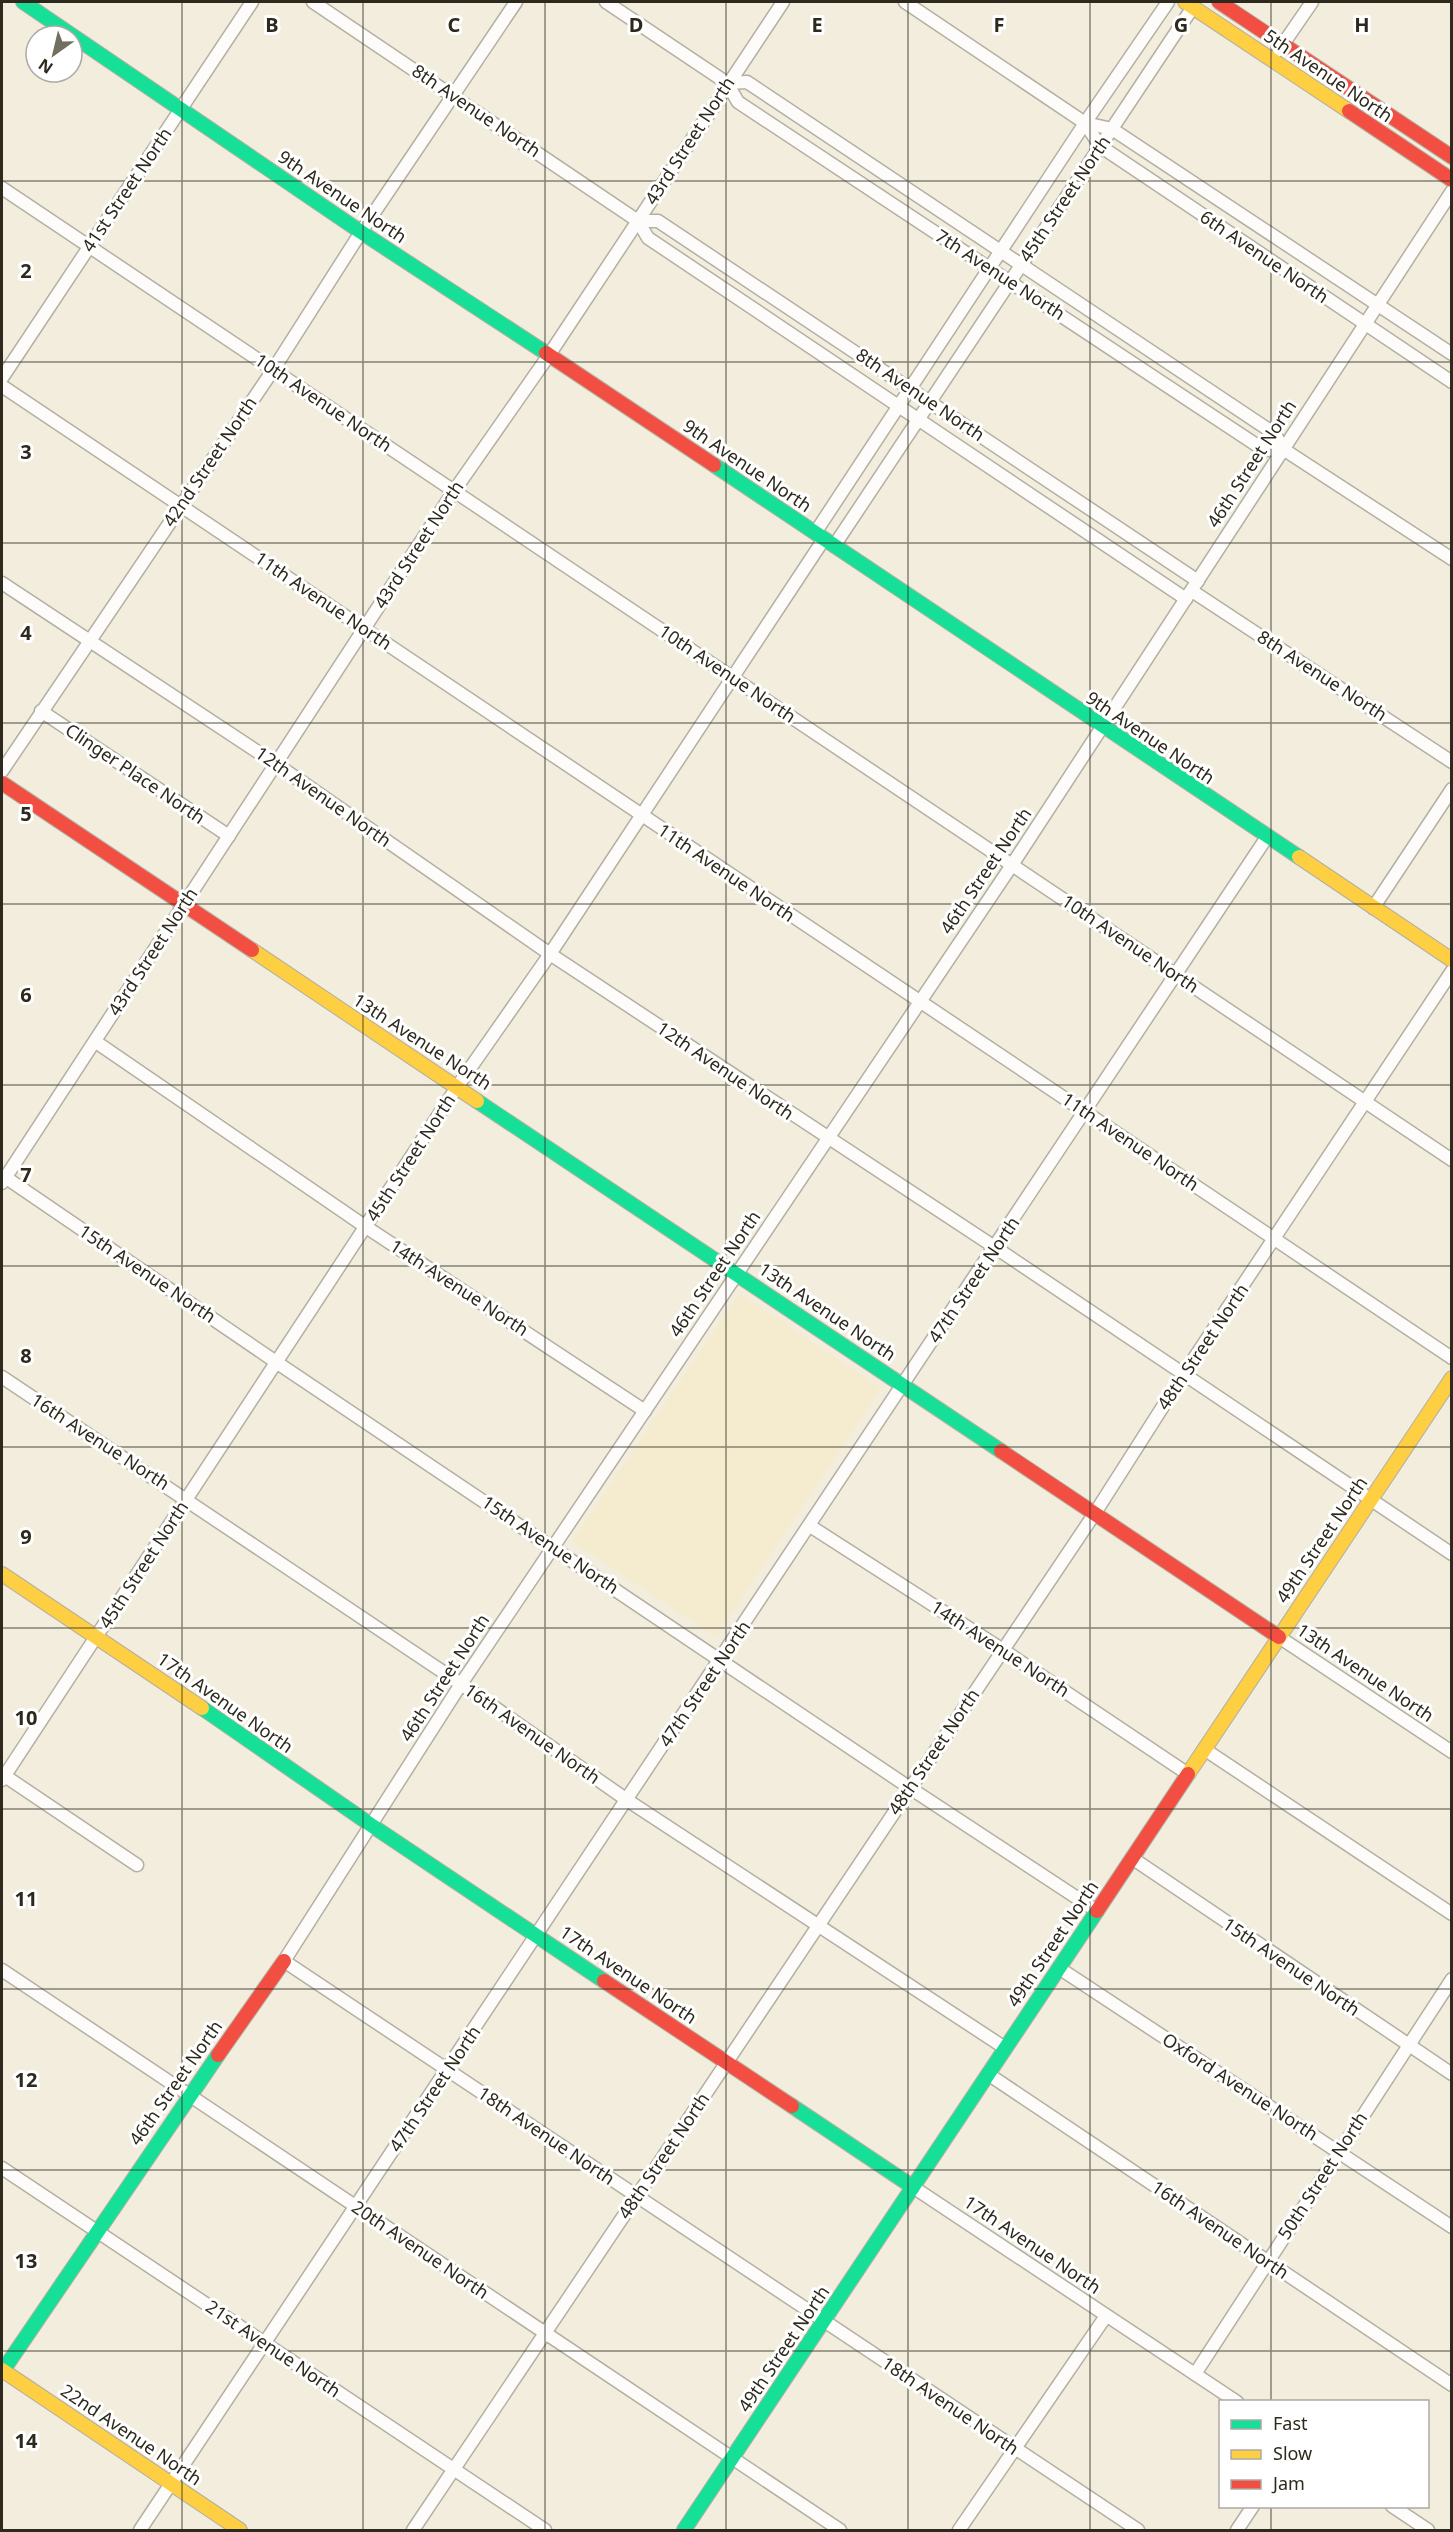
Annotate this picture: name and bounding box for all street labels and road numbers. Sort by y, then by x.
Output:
street label: 5th Avenue North [1260,23,1397,127]
street label: 8th Avenue North [408,58,545,162]
street label: 43rd Street North [639,72,740,209]
street label: 41st Street North [76,123,177,256]
street label: 45th Street North [1013,131,1115,266]
street label: 9th Avenue North [274,144,411,248]
street label: 6th Avenue North [1196,204,1333,308]
street label: 7th Avenue North [931,223,1070,325]
street label: 8th Avenue North [852,342,989,446]
street label: 10th Avenue North [250,347,397,457]
street label: 42nd Street North [157,392,262,531]
street label: 46th Street North [1201,395,1301,532]
street label: 9th Avenue North [679,413,816,517]
street label: 43rd Street North [368,476,469,613]
street label: 11th Avenue North [250,545,397,655]
street label: 10th Avenue North [654,618,801,728]
street label: 8th Avenue North [1253,624,1392,726]
street label: 9th Avenue North [1082,685,1219,789]
street label: Clinger Place North [61,717,210,829]
street label: 12th Avenue North [251,740,396,852]
street label: 46th Street North [934,803,1036,938]
street label: 11th Avenue North [653,817,800,927]
street label: 43rd Street North [102,883,203,1020]
street label: 10th Avenue North [1057,888,1204,998]
street label: 13th Avenue North [349,987,496,1095]
street label: 12th Avenue North [652,1015,799,1125]
street label: 11th Avenue North [1057,1086,1204,1196]
street label: 45th Street North [360,1089,460,1226]
street label: 46th Street North [663,1206,765,1341]
street label: 47th Street North [922,1212,1024,1347]
street label: 15th Avenue North [74,1218,221,1328]
street label: 14th Avenue North [386,1233,533,1341]
street label: 13th Avenue North [754,1256,901,1366]
street label: 48th Street North [1151,1279,1253,1414]
street label: 16th Avenue North [27,1387,174,1495]
street label: 49th Street North [1270,1472,1372,1607]
street label: 15th Avenue North [477,1489,624,1599]
street label: 45th Street North [93,1496,193,1633]
street label: 14th Avenue North [927,1594,1074,1702]
street label: 46th Street North [394,1609,494,1746]
street label: 47th Street North [653,1616,755,1751]
street label: 13th Avenue North [1292,1617,1439,1727]
street label: 17th Avenue North [153,1646,298,1758]
street label: 16th Avenue North [460,1677,605,1789]
street label: 48th Street North [882,1684,984,1819]
street label: 49th Street North [1001,1876,1103,2011]
street label: 15th Avenue North [1218,1911,1365,2021]
street label: 17th Avenue North [555,1919,702,2029]
street label: 46th Street North [123,2015,227,2150]
street label: 47th Street North [383,2021,485,2156]
street label: Oxford Avenue North [1158,2027,1323,2146]
street label: 18th Avenue North [473,2080,620,2190]
street label: 48th Street North [612,2088,714,2223]
street label: 50th Street North [1272,2107,1372,2244]
street label: 16th Avenue North [1147,2174,1294,2284]
street label: 17th Avenue North [959,2189,1106,2299]
street label: 20th Avenue North [347,2194,494,2304]
street label: 49th Street North [732,2281,834,2416]
street label: 21st Avenue North [201,2294,346,2402]
street label: 18th Avenue North [877,2350,1024,2460]
street label: 22nd Avenue North [56,2378,207,2490]

